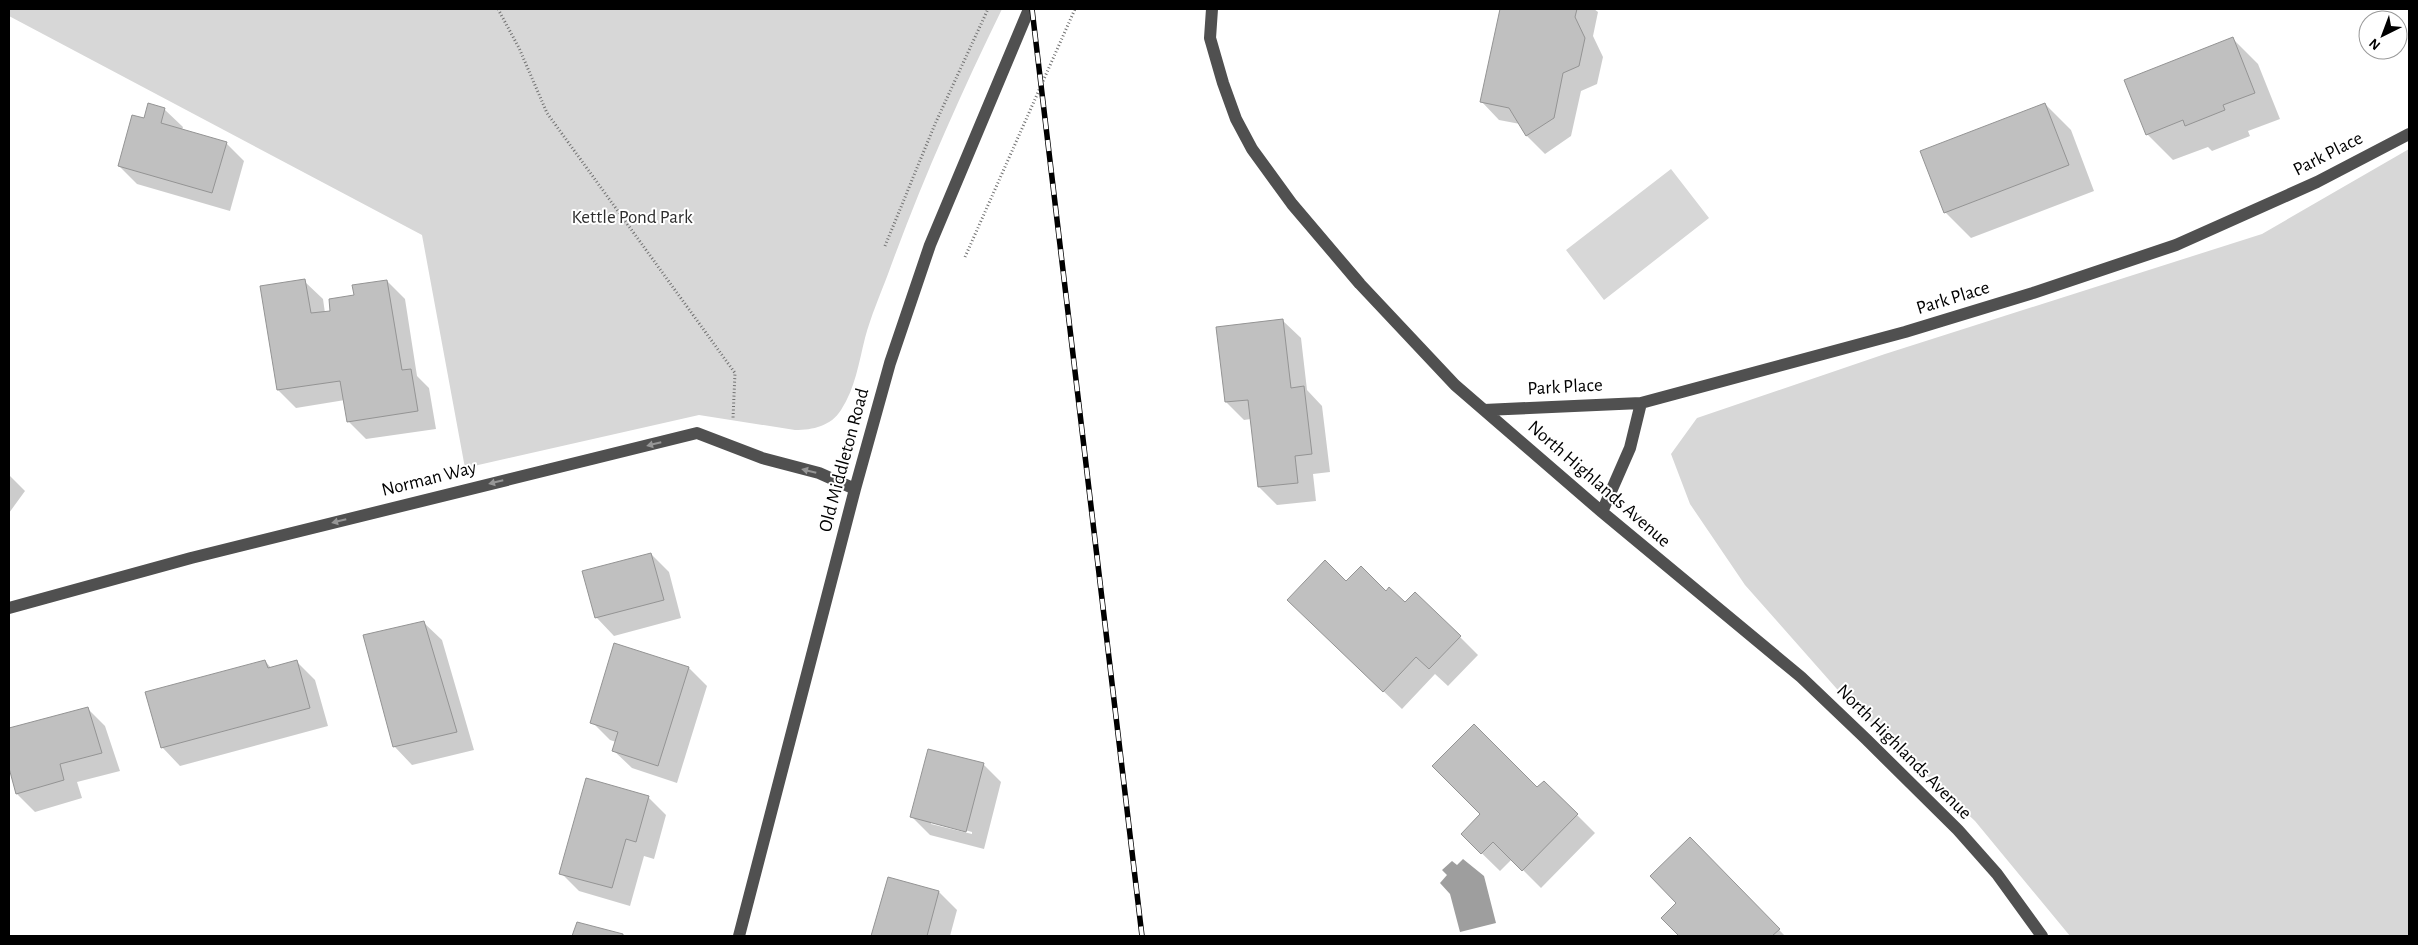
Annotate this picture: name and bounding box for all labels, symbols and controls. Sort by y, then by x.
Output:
north arrow [2358,10,2408,60]
text: N [2367,35,2383,52]
street label: Park Place [2290,128,2366,180]
park label: Kettle Pond Park [571,208,693,227]
street label: Park Place [1914,278,1992,318]
street label: Park Place [1527,376,1603,398]
street label: Old Middleton Road [816,386,872,534]
street label: North Highlands Avenue [1524,417,1674,551]
one-way arrow [647,440,662,448]
street label: Norman Way [380,458,478,500]
one-way arrow [802,467,817,475]
one-way arrow [489,478,504,486]
one-way arrow [331,517,346,525]
street label: North Highlands Avenue [1833,681,1975,823]

